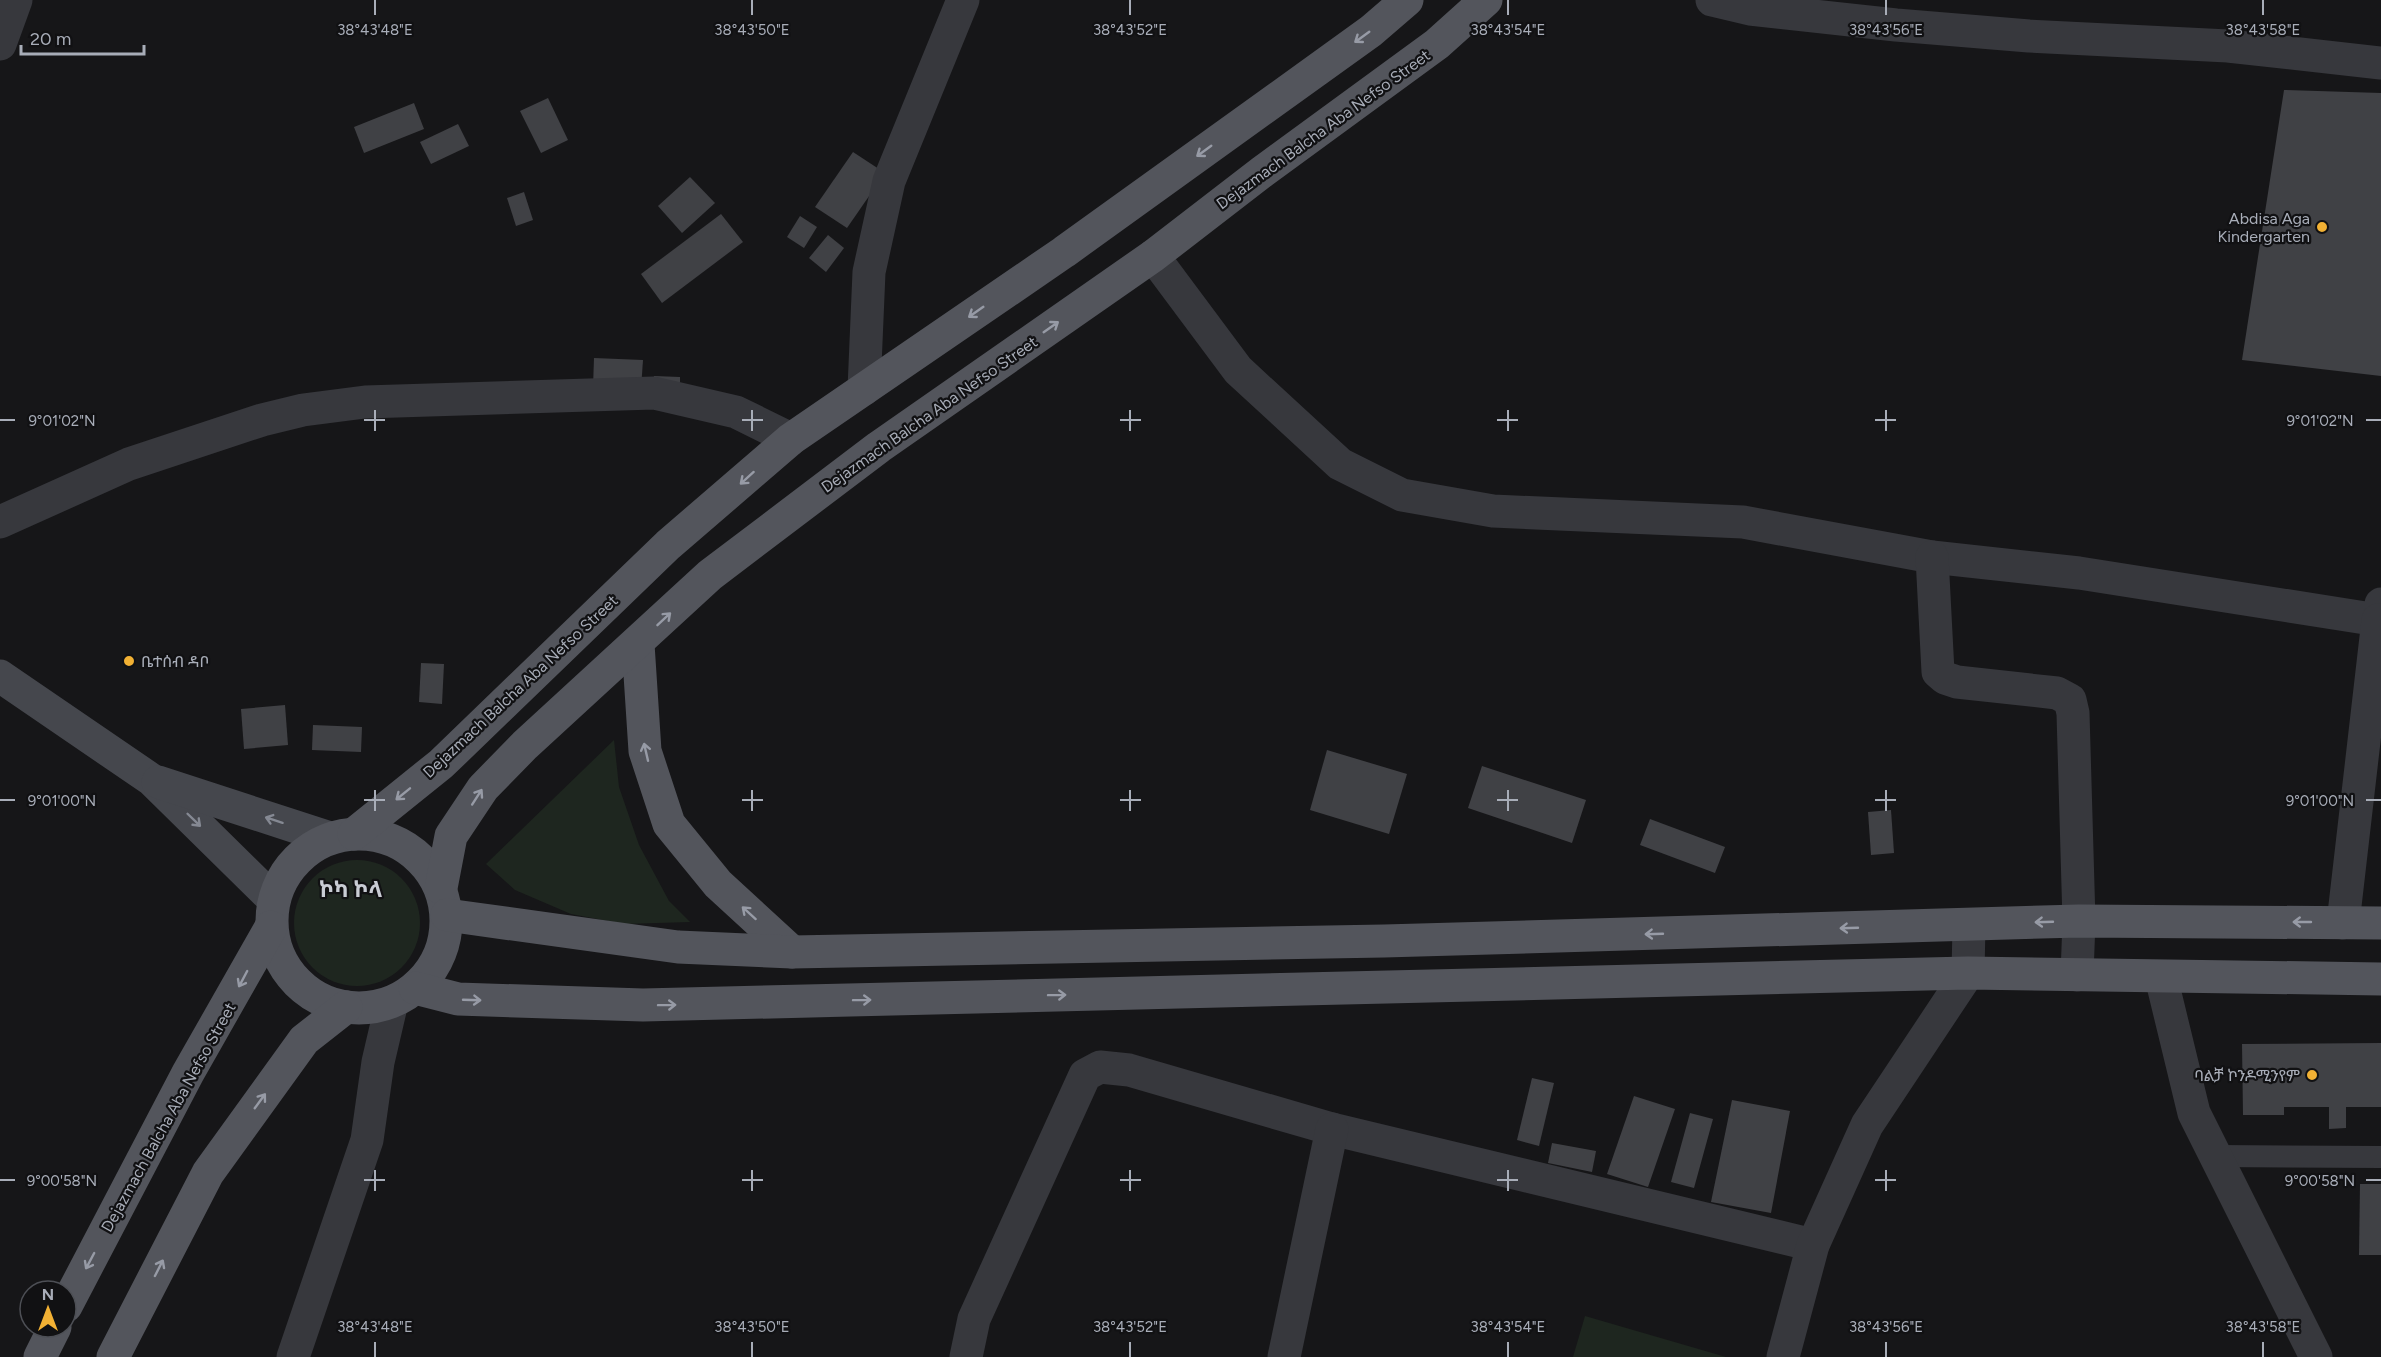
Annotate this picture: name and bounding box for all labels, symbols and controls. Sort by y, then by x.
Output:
scale bar [21,18,144,56]
text: 38°43'48"E [337,21,413,39]
text: 38°43'50"E [714,21,790,39]
text: 38°43'52"E [1093,21,1167,39]
text: 38°43'54"E [1470,21,1546,39]
text: 38°43'56"E [1849,21,1923,39]
text: 38°43'58"E [2226,21,2300,39]
text: 20 m [30,28,71,50]
one-way arrow [1355,31,1371,44]
street label: Dejazmach Balcha Aba Nefso Street [1213,45,1434,213]
one-way arrow [1196,145,1212,157]
place label: Abdisa Aga Kindergarten [2217,209,2310,246]
marker: Abdisa Aga Kindergarten [2315,220,2329,234]
one-way arrow [968,306,985,318]
one-way arrow [1042,321,1058,333]
street label: Dejazmach Balcha Aba Nefso Street [818,332,1041,497]
text: 9°01'02"N [28,412,96,430]
text: 9°01'02"N [2286,412,2354,430]
one-way arrow [740,471,755,485]
street label: Dejazmach Balcha Aba Nefso Street [419,591,622,782]
one-way arrow [656,612,671,626]
place label: ቤተሰብ ዳቦ [141,652,209,671]
marker: ቤተሰብ ዳቦ [122,654,136,668]
one-way arrow [640,743,652,762]
one-way arrow [395,788,411,801]
one-way arrow [471,789,483,805]
text: 9°01'00"N [28,792,96,810]
text: 9°01'00"N [2286,792,2354,810]
one-way arrow [186,813,201,828]
one-way arrow [265,813,284,824]
district label: ኮካ ኮላ [319,876,383,903]
one-way arrow [742,906,757,920]
one-way arrow [2292,916,2312,928]
one-way arrow [2034,917,2054,928]
one-way arrow [1839,922,1859,934]
one-way arrow [1644,928,1664,940]
one-way arrow [237,970,249,987]
one-way arrow [1046,989,1066,1001]
one-way arrow [462,994,482,1005]
one-way arrow [851,994,871,1006]
street label: Dejazmach Balcha Aba Nefso Street [97,999,240,1235]
one-way arrow [656,999,676,1010]
place label: ባልቻ ኮንዶሚንየም [2194,1066,2300,1085]
marker: ባልቻ ኮንዶሚንየም [2305,1068,2319,1082]
one-way arrow [254,1094,266,1110]
text: 9°00'58"N [27,1172,97,1190]
text: 9°00'58"N [2285,1172,2355,1190]
one-way arrow [84,1252,96,1269]
one-way arrow [154,1259,165,1277]
north arrow [18,1279,78,1339]
text: N [42,1285,54,1304]
text: 38°43'48"E [337,1318,413,1336]
text: 38°43'50"E [714,1318,790,1336]
text: 38°43'52"E [1093,1318,1167,1336]
text: 38°43'54"E [1470,1318,1546,1336]
text: 38°43'56"E [1849,1318,1923,1336]
text: 38°43'58"E [2226,1318,2300,1336]

